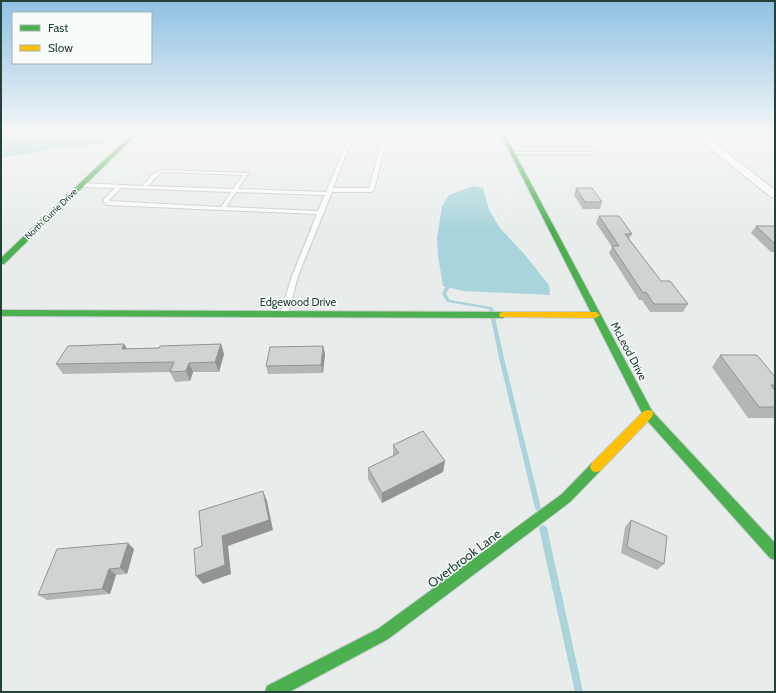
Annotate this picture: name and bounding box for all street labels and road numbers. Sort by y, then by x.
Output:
street label: North Currie Drive [22,186,79,241]
street label: Edgewood Drive [260,295,337,309]
street label: McLeod Drive [608,319,650,383]
street label: Overbrook Lane [424,525,504,591]

